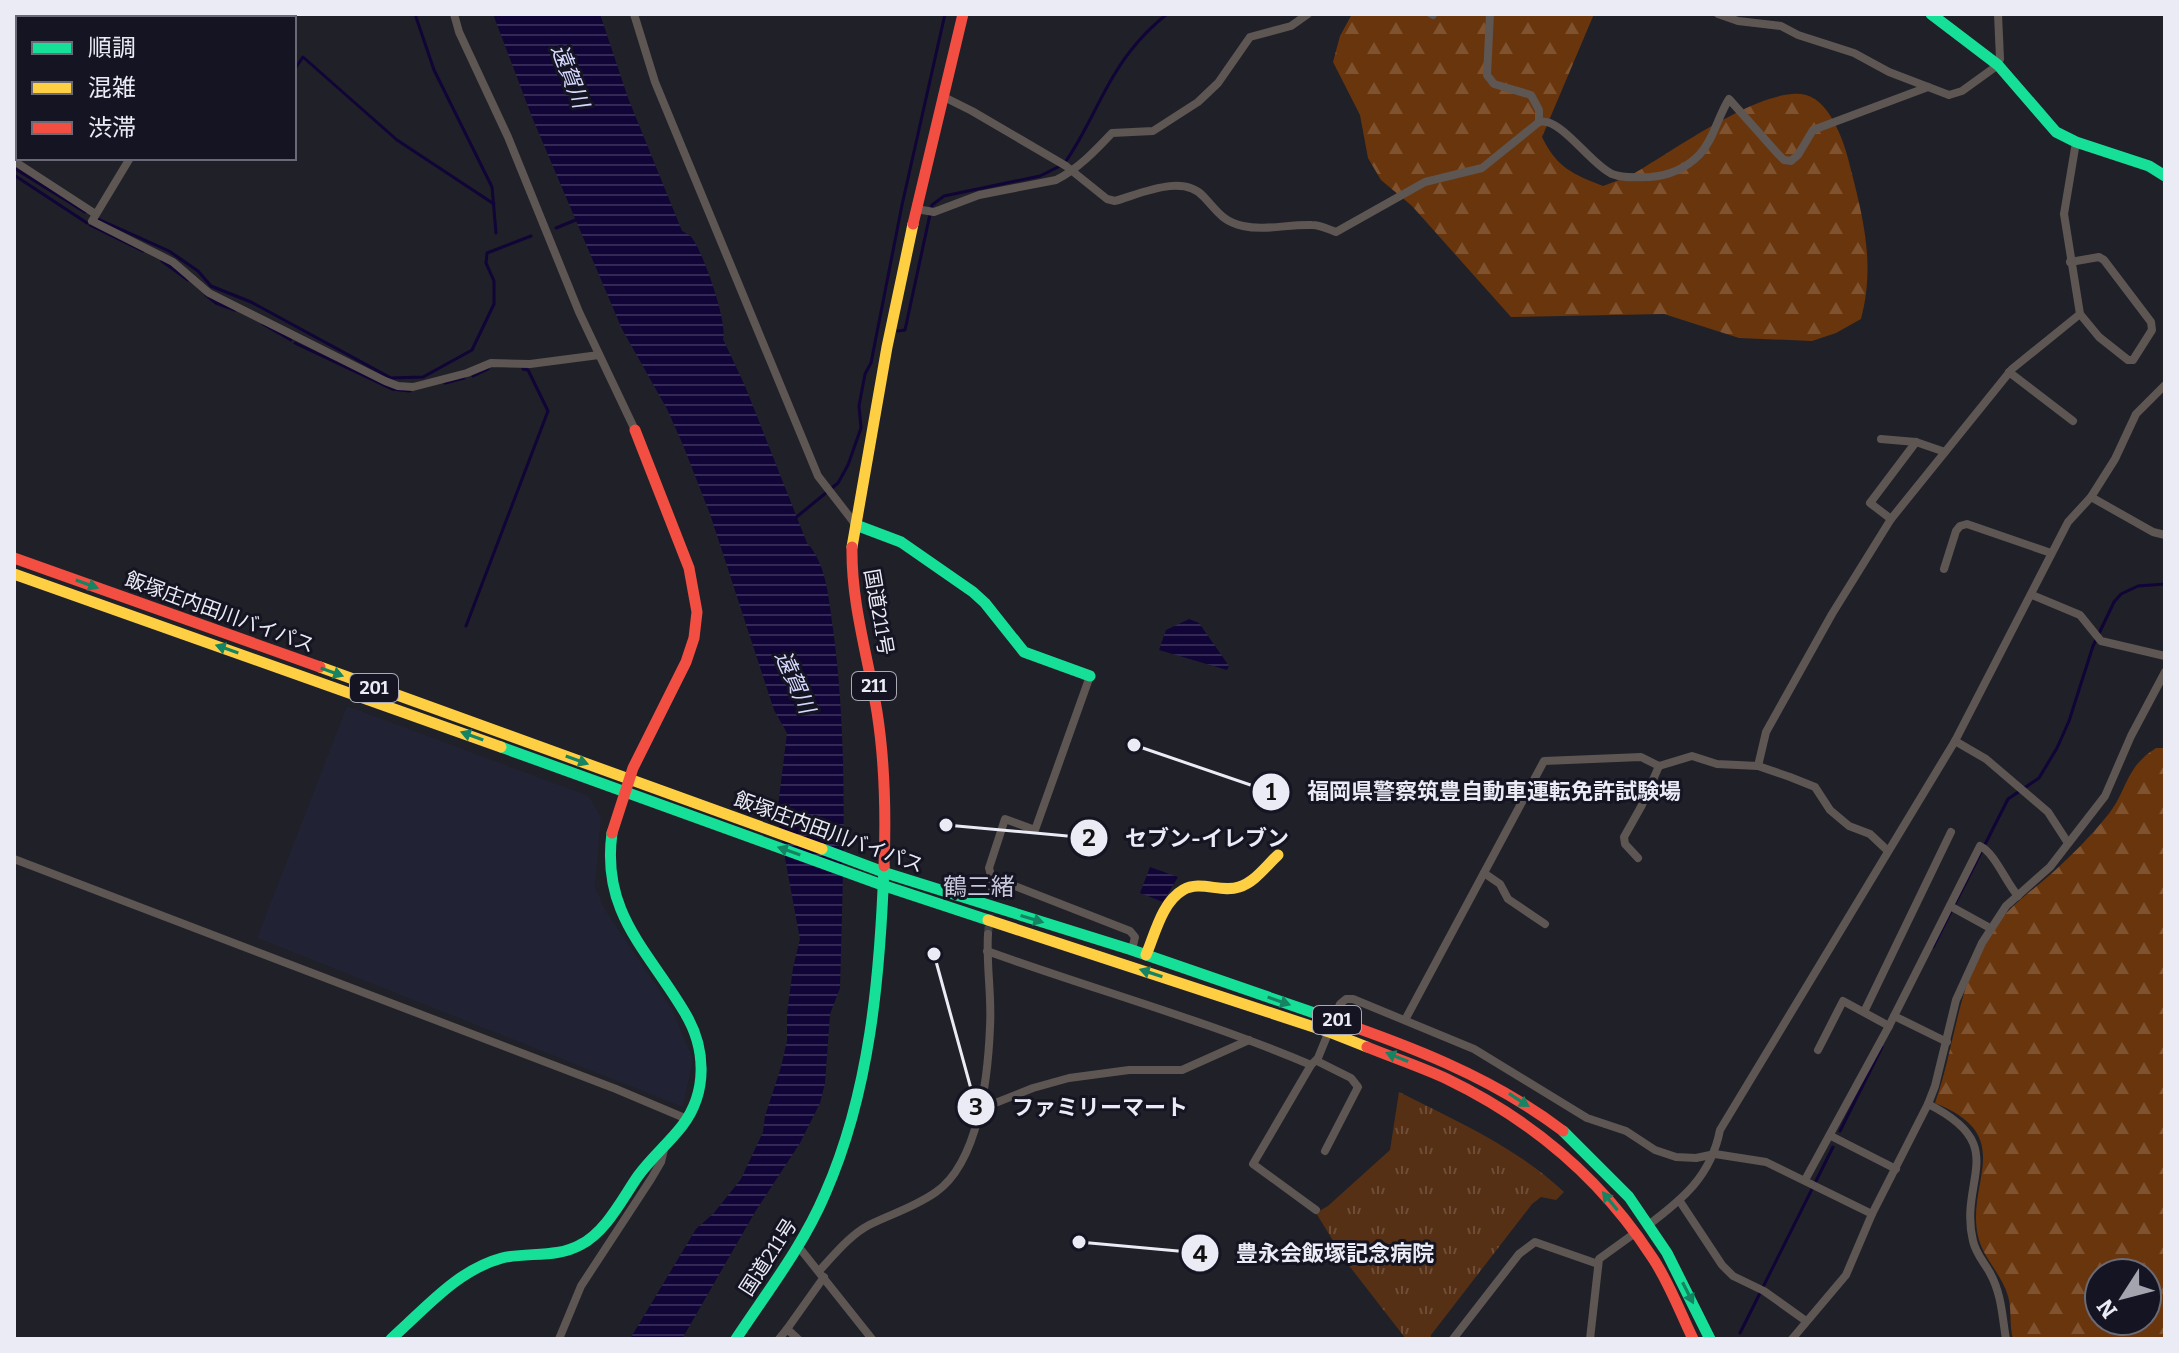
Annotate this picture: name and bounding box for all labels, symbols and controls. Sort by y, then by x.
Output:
legend [16,16,296,160]
text: 順調 [88,34,136,62]
water label: 遠賀川 [546,40,595,114]
text: 混雑 [88,74,136,102]
text: 渋滞 [88,114,136,142]
street label: 飯塚庄内田川バイパス [122,567,318,657]
street label: 国道211号 [860,567,898,657]
one-way arrow [76,578,100,590]
one-way arrow [215,642,239,654]
water label: 遠賀川 [769,646,822,719]
one-way arrow [320,667,344,679]
road number: 211 [852,672,896,700]
road number: 201 [350,674,398,702]
one-way arrow [459,730,483,742]
one-way arrow [565,754,589,767]
callout: 福岡県警察筑豊自動車運転免許試験場 [1251,769,1697,815]
text: 1 [1266,778,1277,806]
text: 福岡県警察筑豊自動車運転免許試験場 [1307,778,1681,805]
street label: 飯塚庄内田川バイパス [731,787,927,877]
callout: セブン-イレブン [1069,815,1305,861]
text: 2 [1082,824,1096,852]
text: セブン-イレブン [1125,825,1289,852]
one-way arrow [777,844,801,856]
district label: 鶴三緒 [943,873,1015,901]
one-way arrow [1021,913,1045,926]
one-way arrow [1139,966,1163,978]
one-way arrow [1267,995,1291,1007]
road number: 201 [1313,1006,1361,1034]
one-way arrow [1385,1050,1409,1063]
callout: ファミリーマート [956,1084,1204,1130]
text: 3 [969,1093,983,1121]
one-way arrow [1508,1093,1529,1108]
text: ファミリーマート [1012,1094,1188,1121]
one-way arrow [1602,1191,1618,1211]
street label: 国道211号 [734,1214,802,1300]
callout: 豊永会飯塚記念病院 [1180,1230,1450,1276]
text: 4 [1193,1240,1208,1268]
text: 豊永会飯塚記念病院 [1236,1240,1434,1267]
north arrow [2083,1257,2163,1337]
one-way arrow [1681,1281,1695,1304]
text: N [2091,1294,2123,1323]

